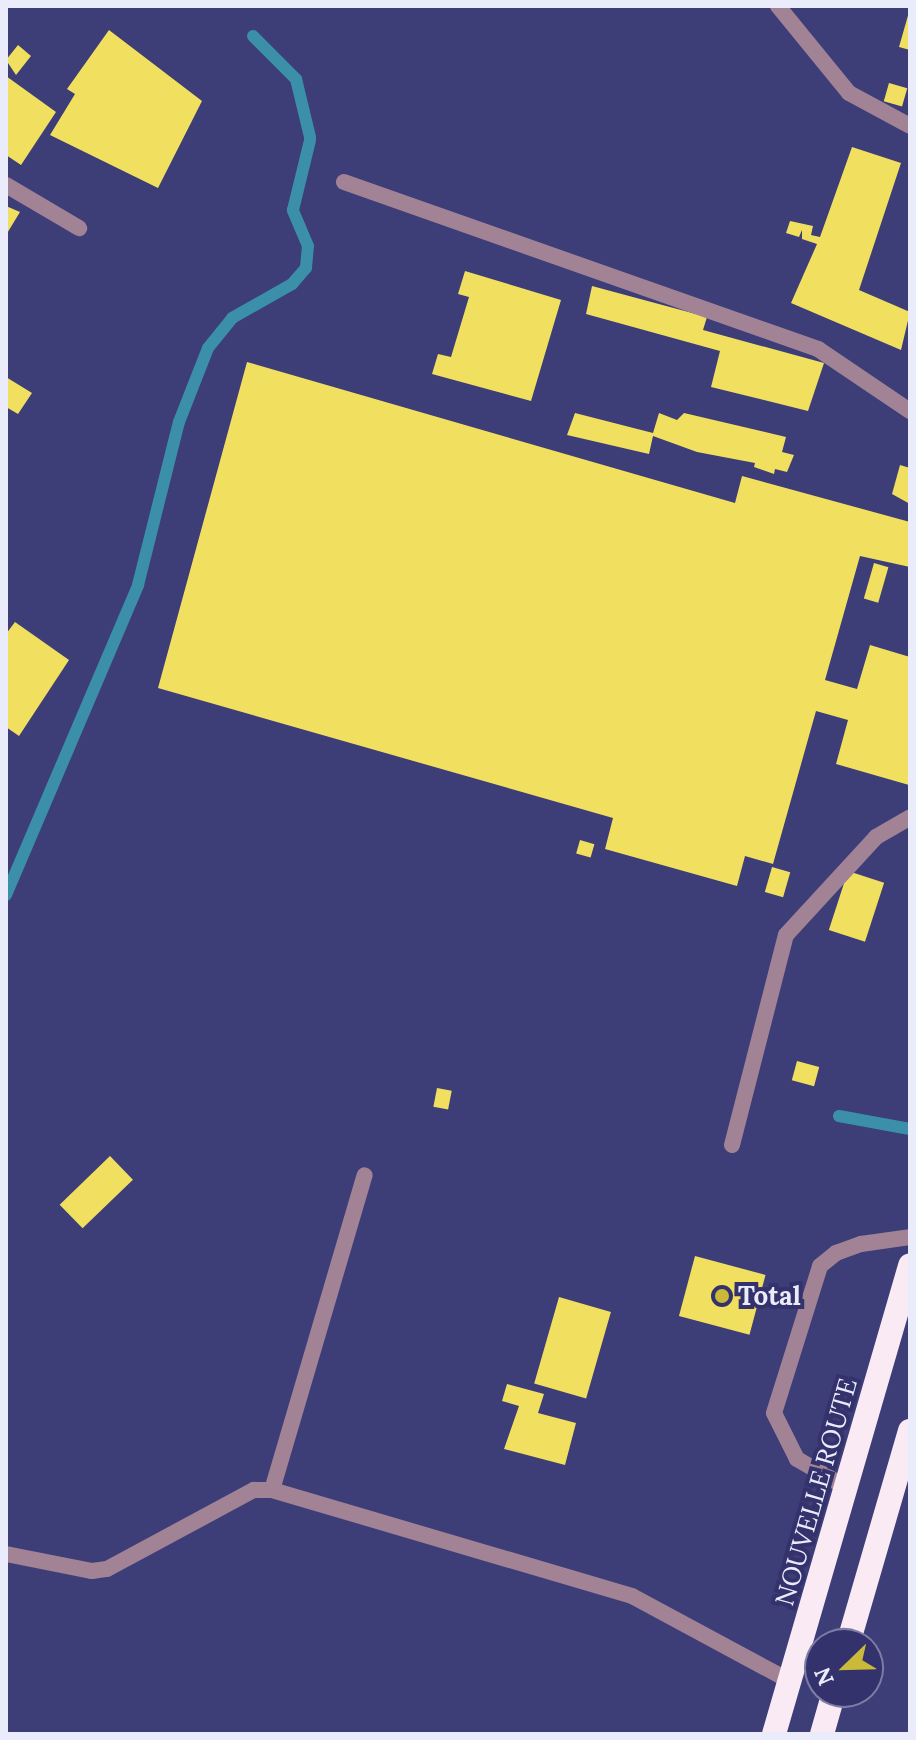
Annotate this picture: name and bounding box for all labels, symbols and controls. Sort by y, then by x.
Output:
place label: Total [738,1280,801,1312]
marker: Total [713,1287,731,1305]
street label: NOUVELLE ROUTE [769,1375,863,1609]
north arrow [804,1628,884,1708]
text: N [808,1663,840,1690]

